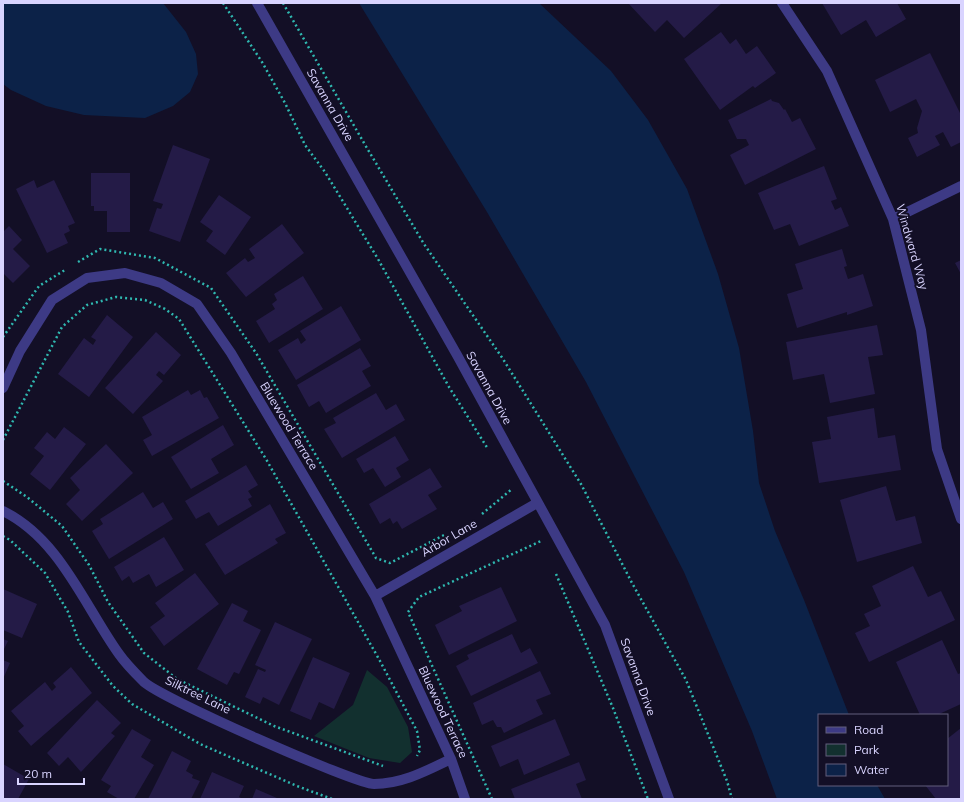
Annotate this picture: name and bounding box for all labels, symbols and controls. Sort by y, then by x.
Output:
street label: Savanna Drive [304,66,357,144]
street label: Windward Way [893,202,932,292]
street label: Savanna Drive [463,349,516,427]
street label: Bluewood Terrace [257,379,322,472]
street label: Arbor Lane [418,516,479,560]
street label: Savanna Drive [617,636,659,718]
street label: Bluewood Terrace [416,663,471,760]
street label: Silktree Lane [163,672,233,717]
legend [818,714,948,786]
text: Road [854,722,883,737]
text: Park [854,742,880,757]
scale bar [18,760,84,786]
text: Water [854,762,890,777]
text: 20 m [24,766,52,781]

